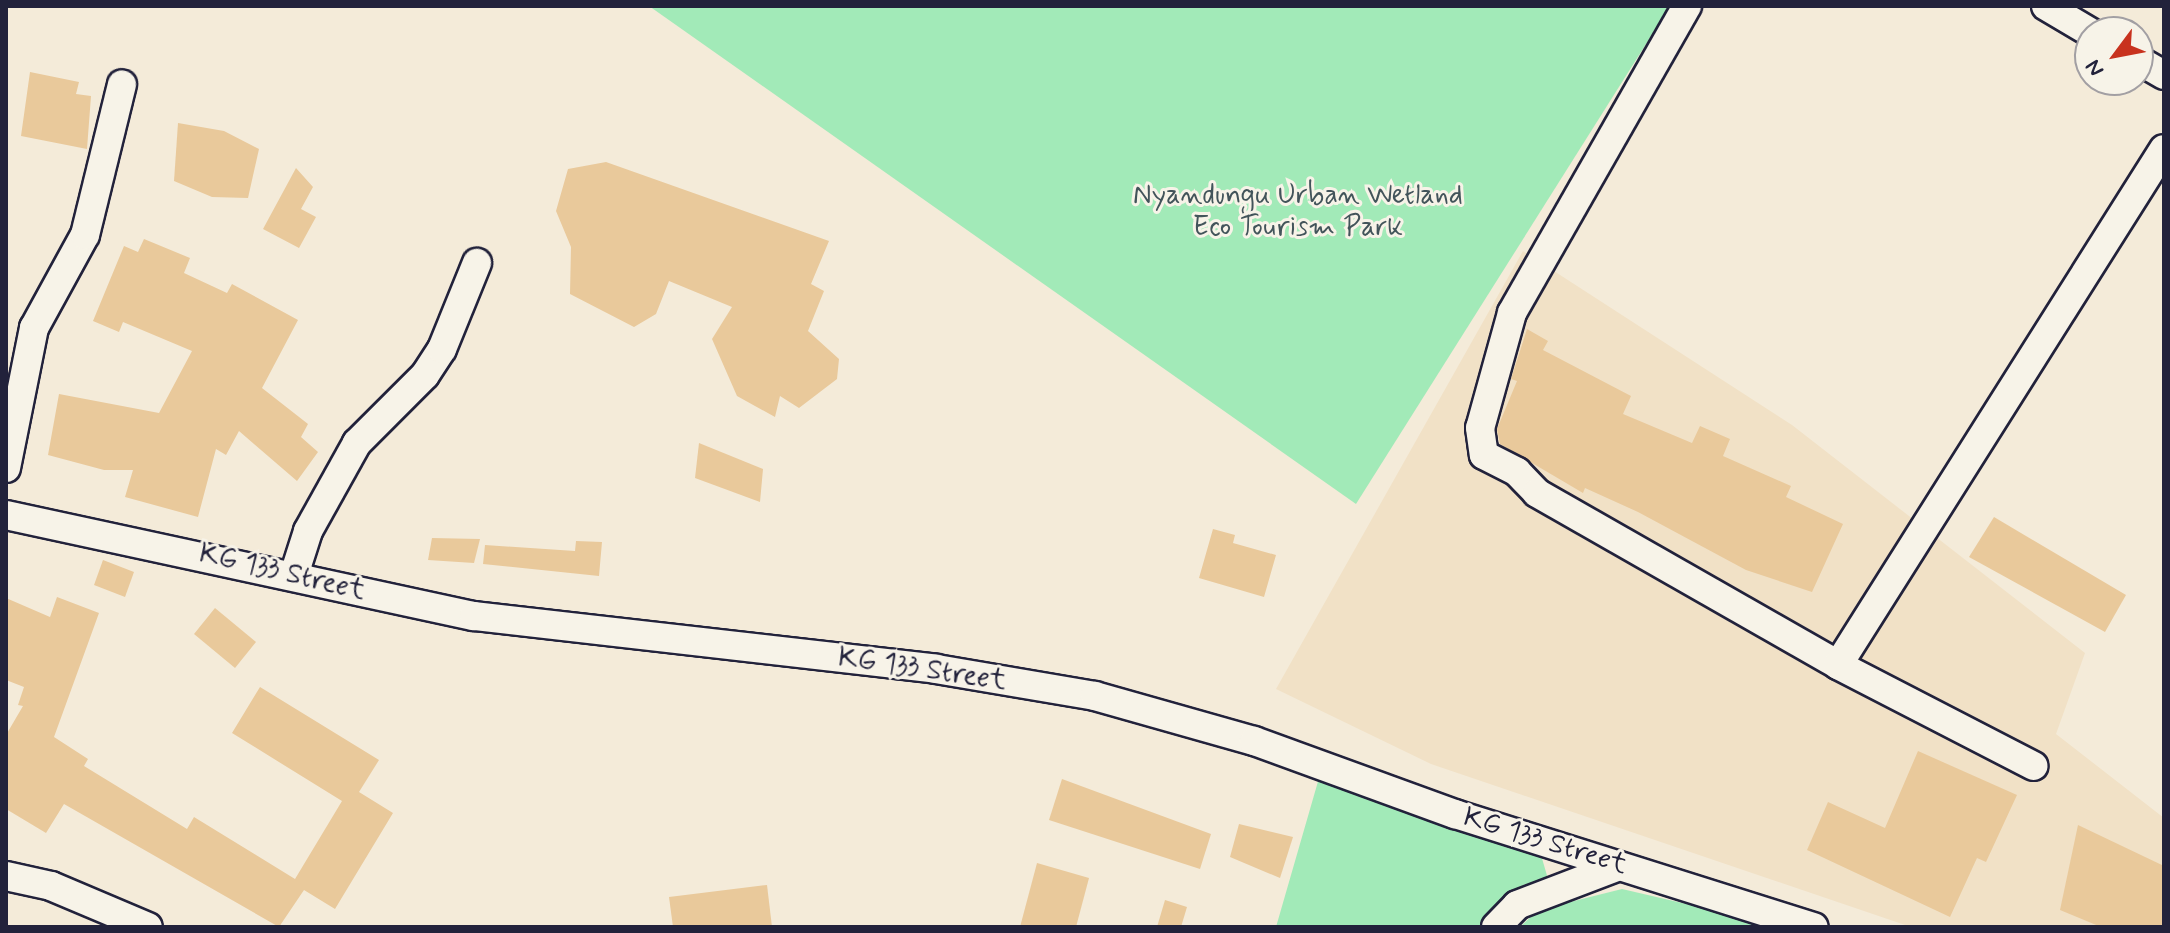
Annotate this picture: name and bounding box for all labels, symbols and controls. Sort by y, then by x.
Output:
north arrow [2074,16,2154,96]
text: N [2080,54,2111,81]
park label: Nyandungu Urban Wetland Eco Tourism Park [1133,179,1463,245]
street label: KG 133 Street [196,538,368,608]
street label: KG 133 Street [836,642,1008,698]
street label: KG 133 Street [1459,801,1631,883]

